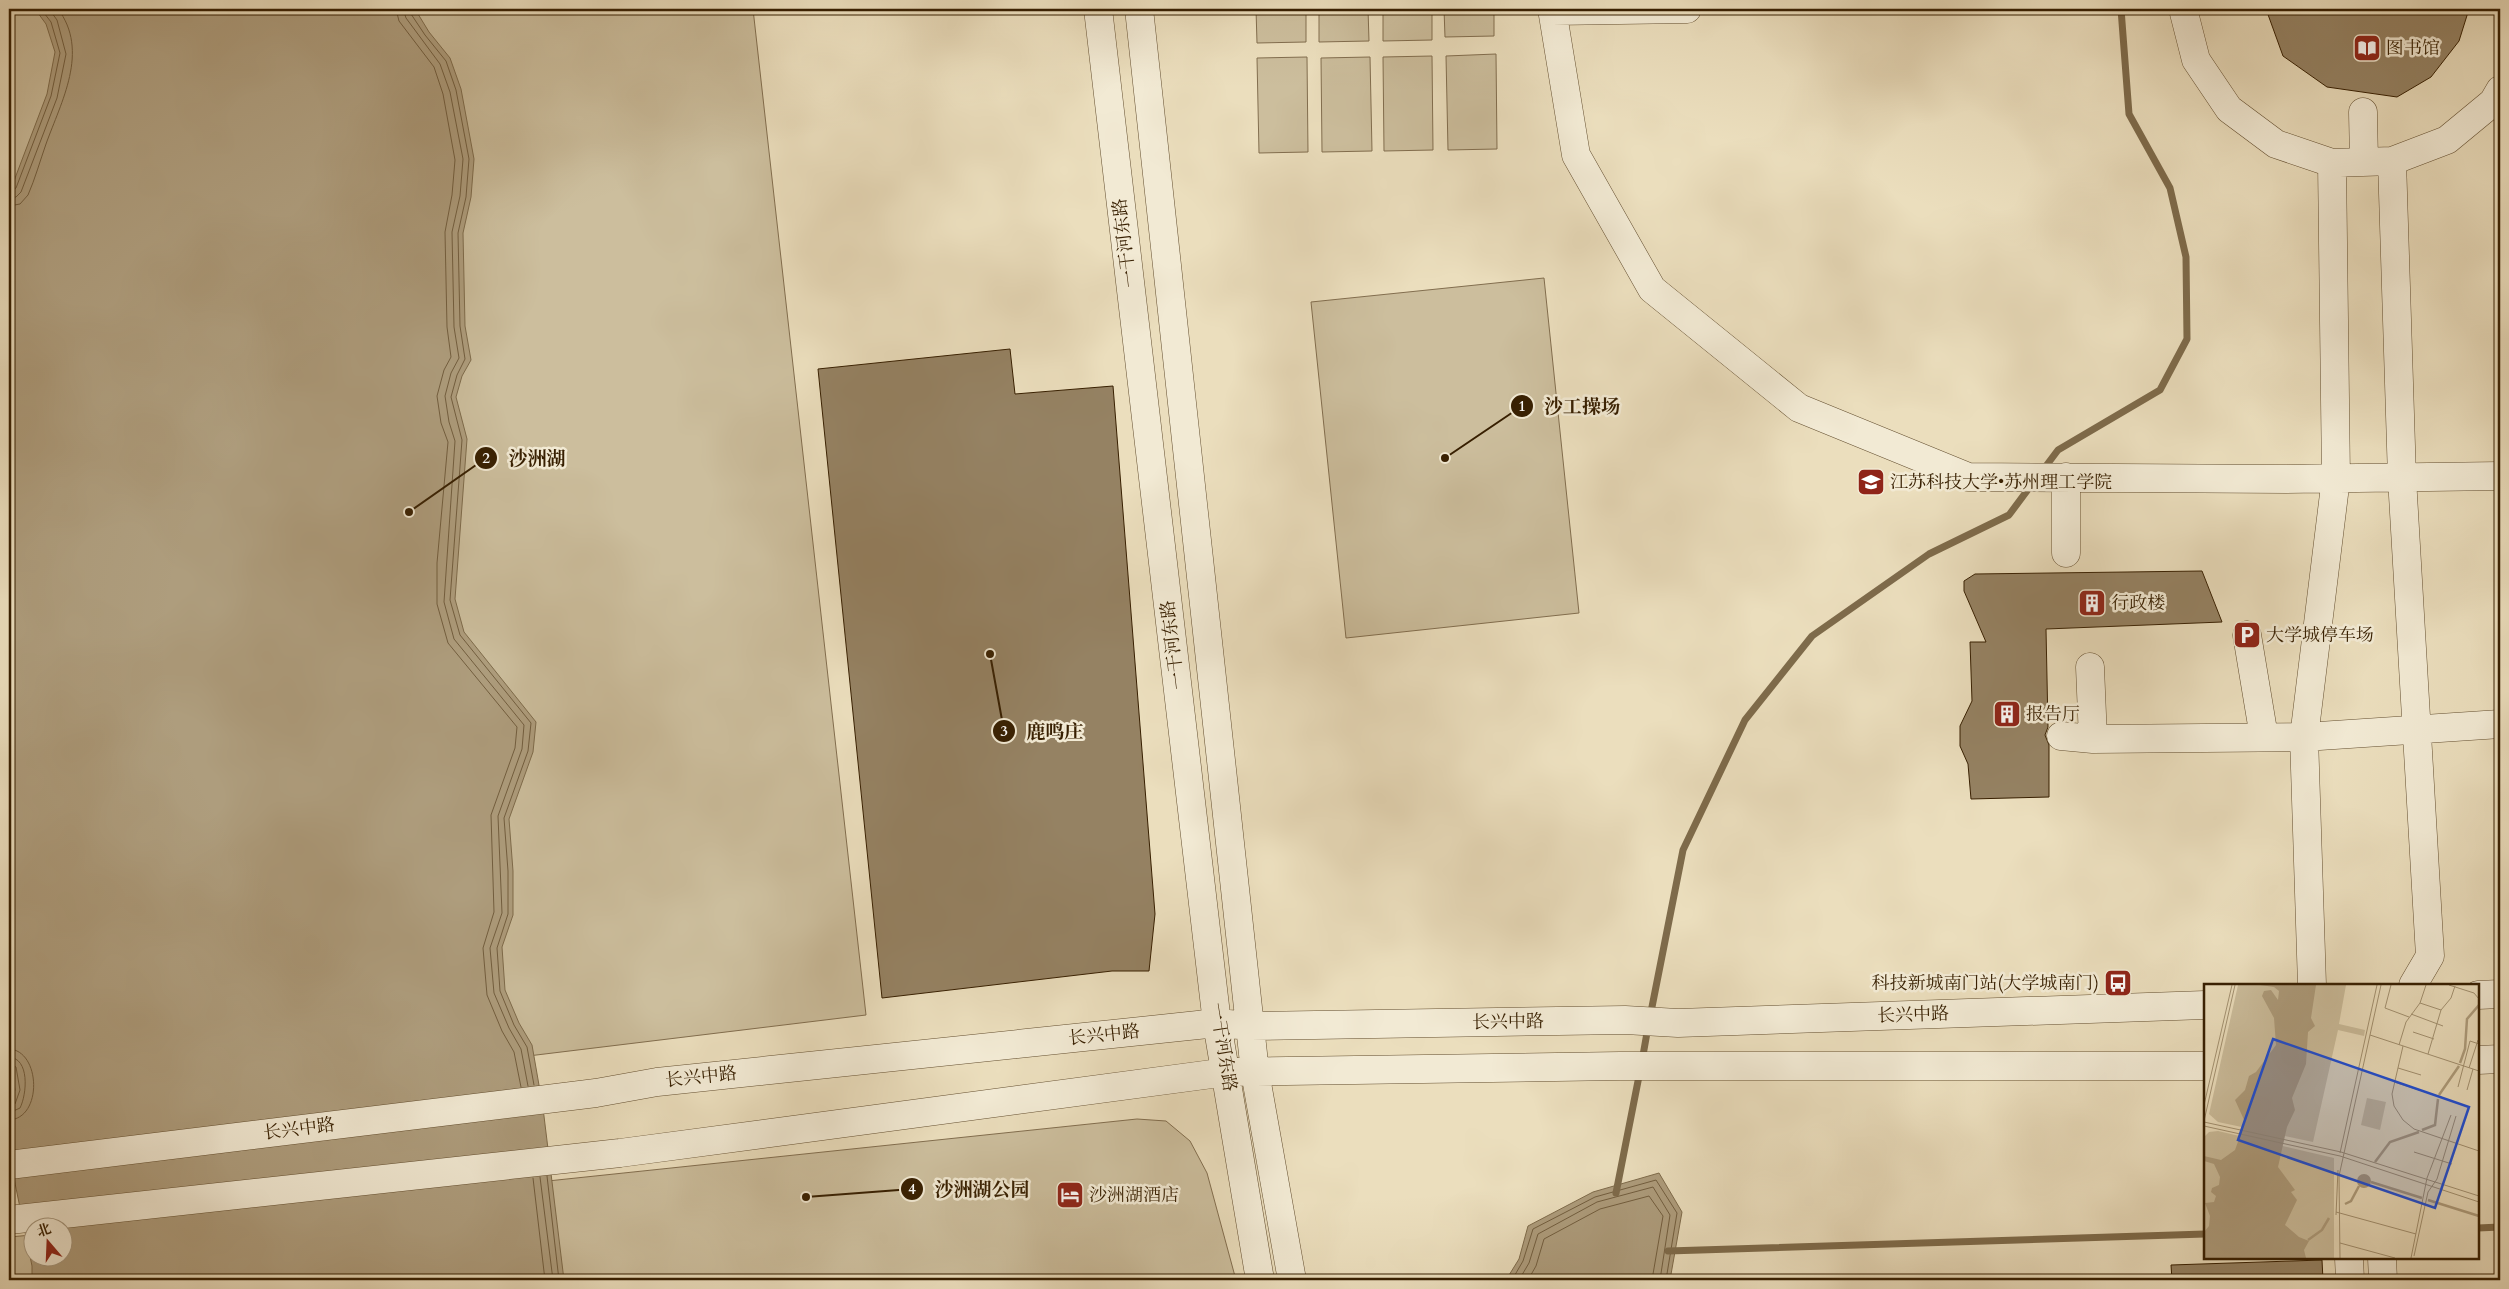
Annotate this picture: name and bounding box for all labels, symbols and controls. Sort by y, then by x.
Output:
library icon: 图书馆 [2352,33,2382,63]
place label: 图书馆 [2386,36,2440,61]
street label: 一干河东路 [1107,197,1143,289]
callout: 沙工操场 [1509,389,1630,423]
text: 沙工操场 [1544,394,1620,420]
text: 1 [1518,396,1526,416]
callout: 沙洲湖 [474,441,576,475]
text: 沙洲湖 [508,446,566,472]
text: 2 [482,448,490,468]
school or university icon: 江苏科技大学•苏州理工学院 [1856,467,1886,497]
place label: 江苏科技大学•苏州理工学院 [1890,470,2112,495]
building icon: 行政楼 [2077,588,2107,618]
place label: 行政楼 [2111,591,2165,616]
street label: 一干河东路 [1155,599,1191,691]
parking icon: 大学城停车场 [2232,620,2262,650]
place label: 大学城停车场 [2266,623,2374,648]
building icon: 报告厅 [1992,699,2022,729]
place label: 报告厅 [2026,702,2080,727]
callout: 鹿鸣庄 [991,714,1093,748]
text: 鹿鸣庄 [1026,719,1084,745]
text: 3 [1000,721,1008,741]
bus stop icon: 科技新城南门站(大学城南门) [2103,968,2133,998]
place label: 科技新城南门站(大学城南门) [1872,971,2099,996]
inset map [2204,984,2479,1259]
street label: 一干河东路 [1204,1001,1242,1093]
street label: 长兴中路 [1877,1001,1949,1029]
street label: 长兴中路 [1472,1009,1544,1035]
street label: 长兴中路 [1067,1019,1141,1051]
street label: 长兴中路 [664,1061,738,1093]
street label: 长兴中路 [262,1112,336,1146]
callout: 沙洲湖公园 [900,1172,1040,1206]
text: 沙洲湖公园 [934,1177,1030,1203]
text: 4 [908,1179,916,1199]
hotel icon: 沙洲湖酒店 [1055,1180,1085,1210]
place label: 沙洲湖酒店 [1089,1183,1179,1208]
north arrow [22,1216,72,1266]
text: 北 [34,1219,54,1241]

